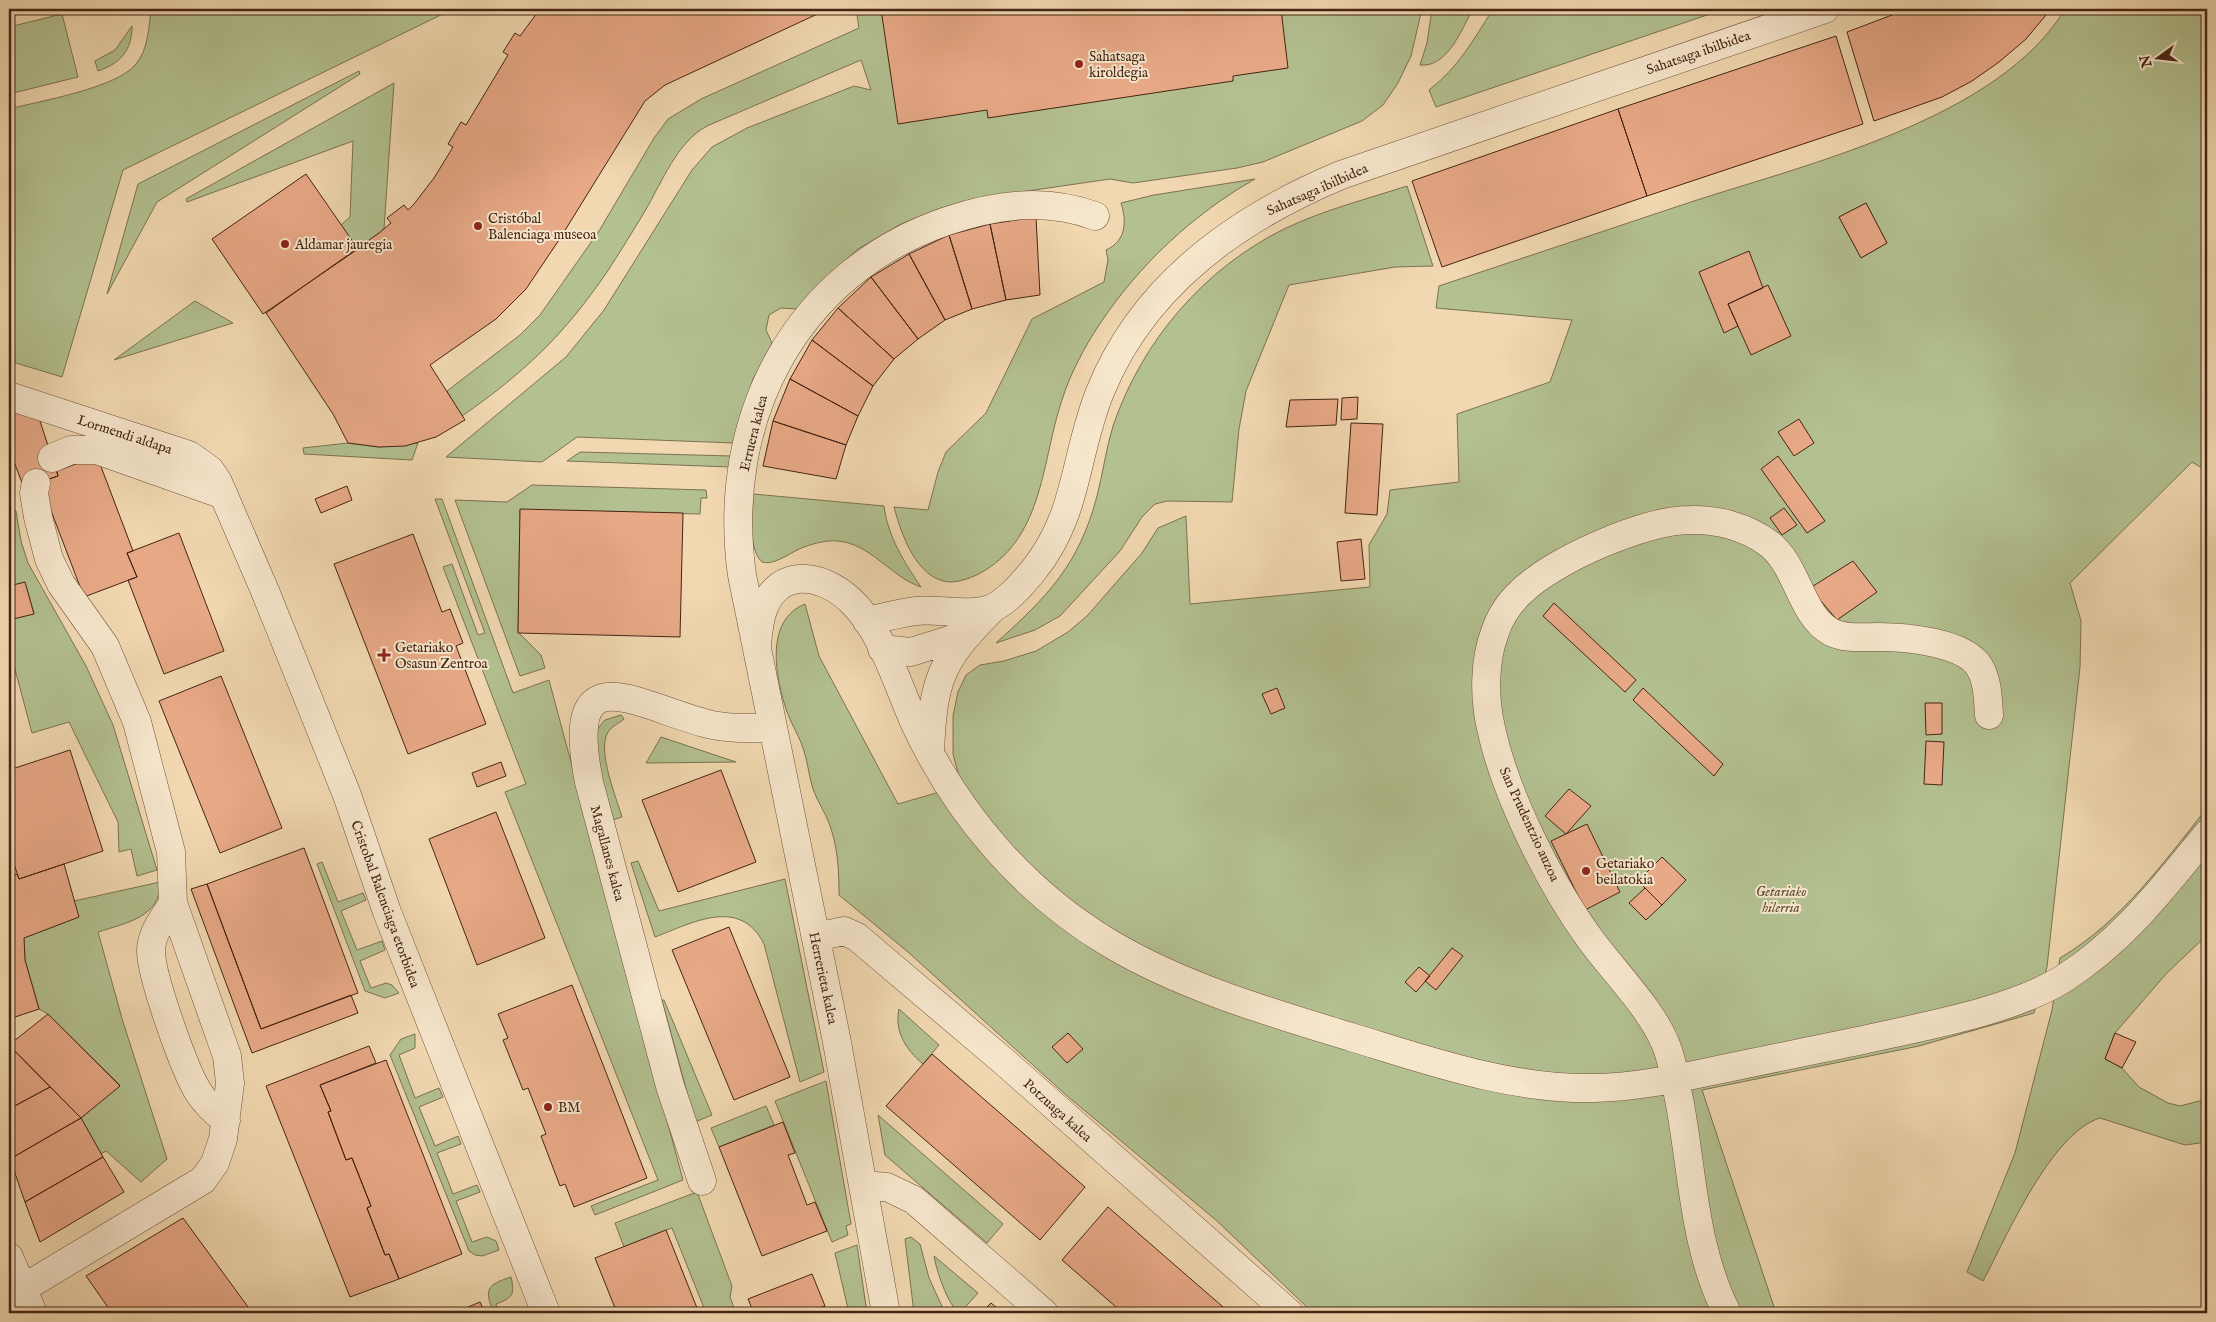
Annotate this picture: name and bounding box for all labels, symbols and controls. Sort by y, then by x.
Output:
street label: Sahatsaga ibilbidea [1644,26,1754,79]
north arrow [2134,32,2184,82]
place label: Sahatsaga kiroldegia [1089,48,1149,82]
text: N [2136,53,2157,70]
marker: Sahatsaga kiroldegia [1073,58,1085,70]
street label: Sahatsaga ibilbidea [1264,159,1372,220]
place label: Cristóbal Balenciaga museoa [488,210,597,244]
marker: Cristóbal Balenciaga museoa [472,220,484,232]
place label: Aldamar jauregia [294,236,393,254]
marker: Aldamar jauregia [279,238,291,250]
street label: Erruera kalea [736,392,772,473]
street label: Lormendi aldapa [75,411,175,459]
place label: Getariako Osasun Zentroa [395,639,488,673]
marker: Getariako Osasun Zentroa [377,648,391,662]
street label: San Prudentzio auzoa [1495,764,1564,885]
street label: Magallanes kalea [586,803,629,904]
street label: Cristobal Balenciaga etorbidea [346,818,424,991]
place label: Getariako beilatokia [1596,855,1655,889]
marker: Getariako beilatokia [1580,865,1592,877]
park label: Getariako hilerria [1756,883,1806,917]
street label: Herrerieta kalea [804,930,842,1027]
street label: Potzuaga kalea [1019,1075,1096,1147]
place label: BM [558,1099,580,1117]
marker: BM [542,1101,554,1113]

